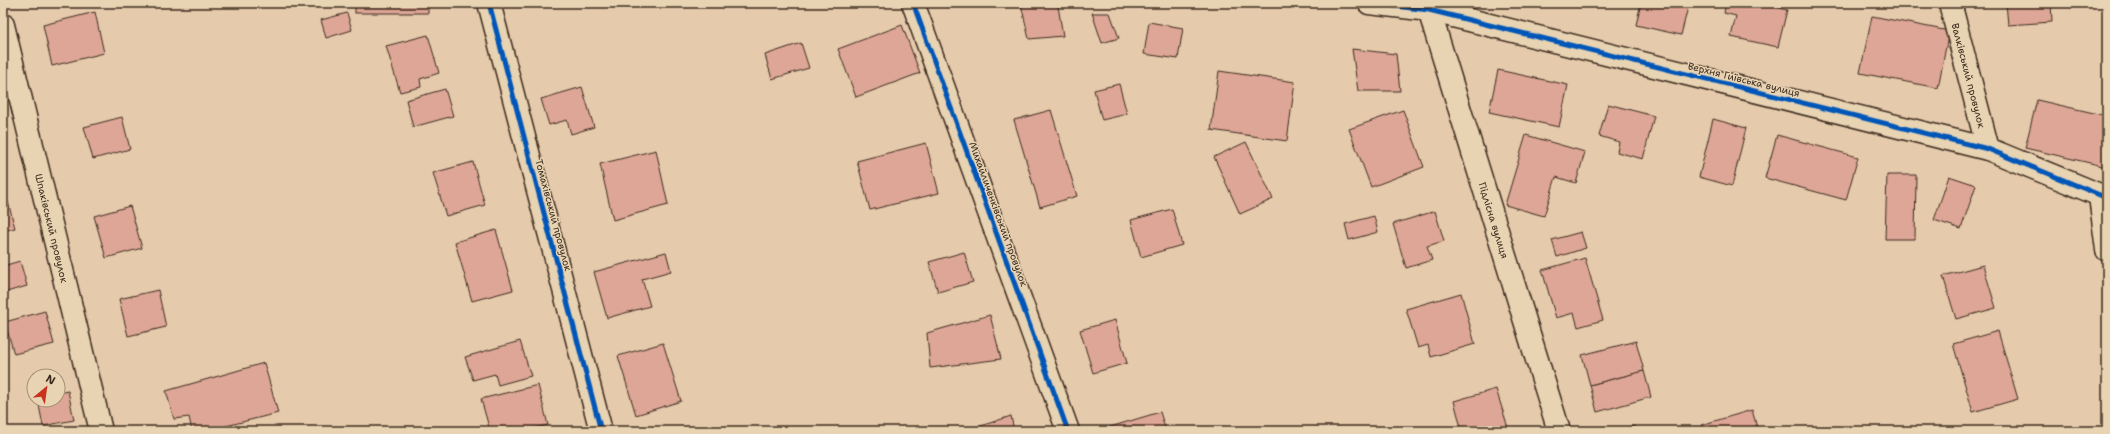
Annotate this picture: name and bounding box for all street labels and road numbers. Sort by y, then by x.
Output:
street label: Валківський провулок [1949,22,1988,130]
street label: Верхня Гиївська вулиця [1686,59,1801,100]
street label: Михайличенківський провулок [966,140,1031,289]
street label: Томахівський провулок [532,158,575,273]
street label: Шпаківський провулок [32,172,71,285]
street label: Підлісна вулиця [1476,181,1511,260]

